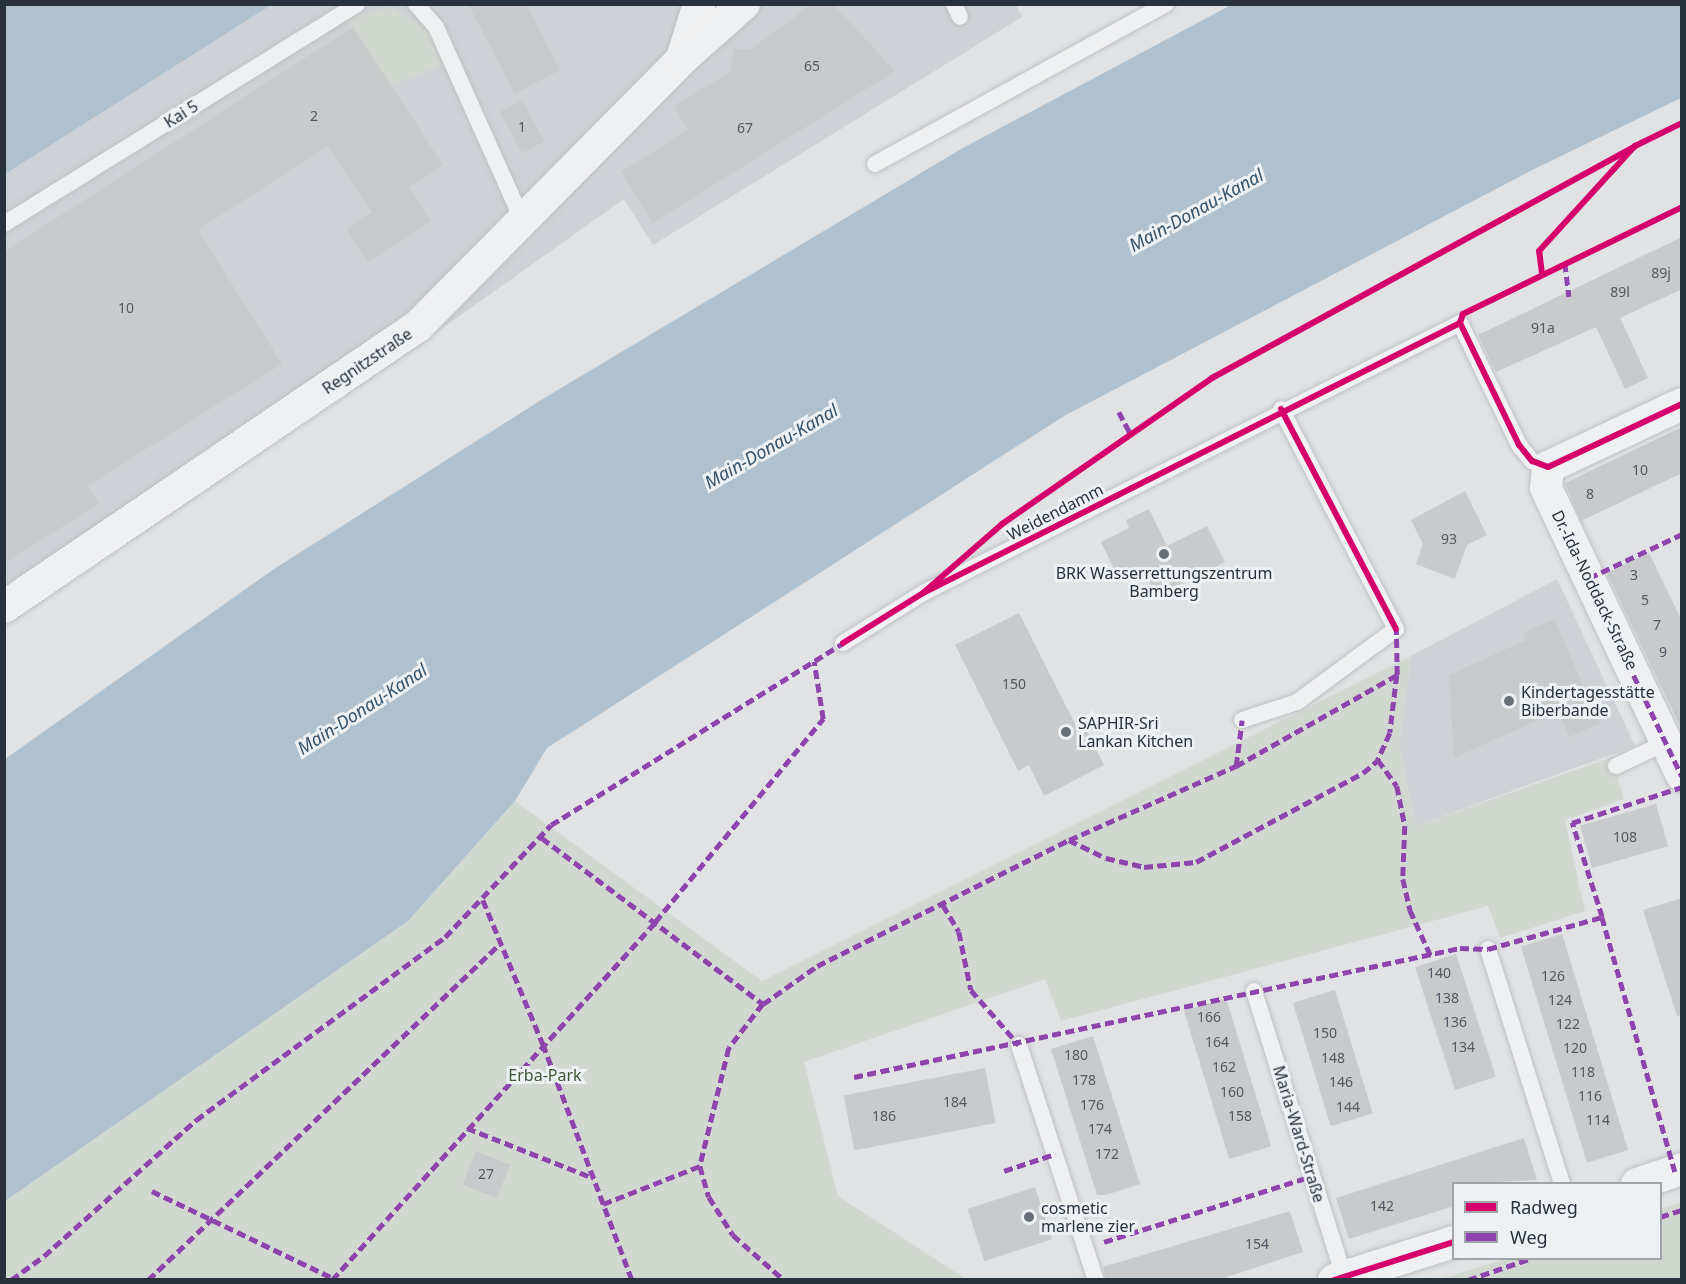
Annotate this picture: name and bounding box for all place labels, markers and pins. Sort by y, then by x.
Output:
marker: BRK Wasserrettungszentrum Bamberg [1157,547,1171,561]
place label: BRK Wasserrettungszentrum Bamberg [1056,563,1272,601]
place label: Kindertagesstätte Biberbande [1521,682,1655,720]
marker: Kindertagesstätte Biberbande [1502,694,1516,708]
place label: SAPHIR-Sri Lankan Kitchen [1078,713,1193,751]
marker: SAPHIR-Sri Lankan Kitchen [1059,725,1073,739]
place label: cosmetic marlene zier [1041,1198,1135,1236]
marker: cosmetic marlene zier [1022,1210,1036,1224]

